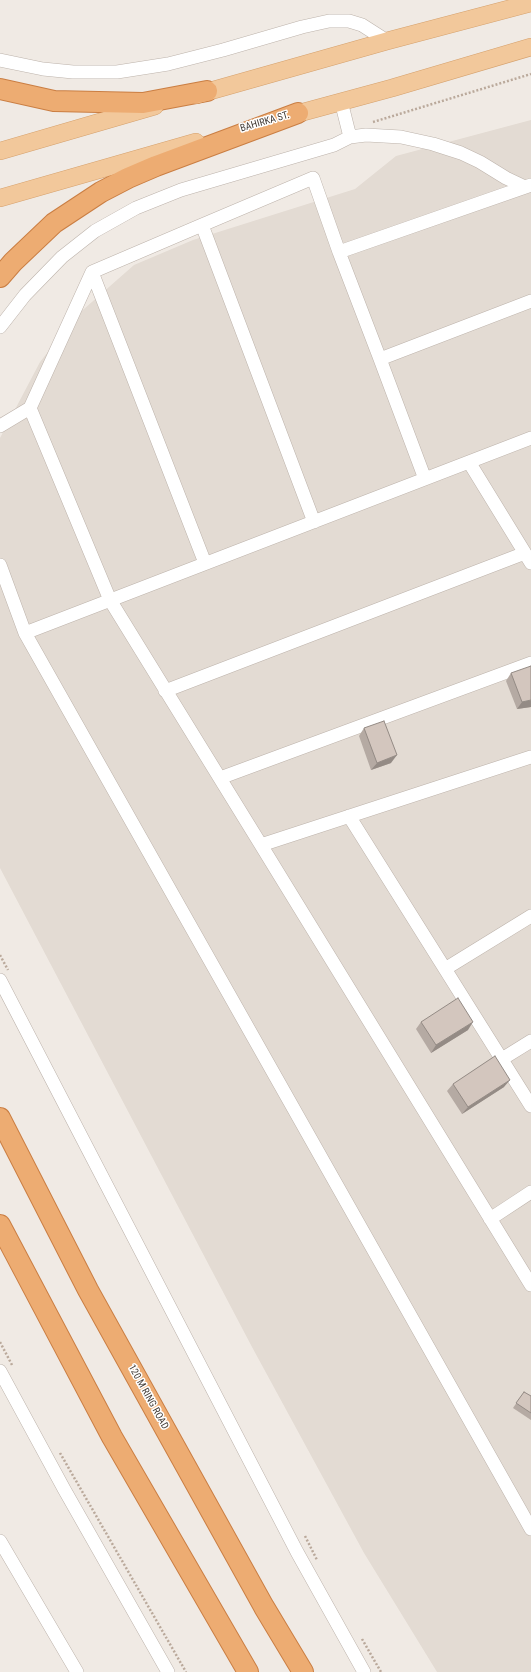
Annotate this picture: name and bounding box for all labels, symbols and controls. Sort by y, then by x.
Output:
street label: BAHIRKA ST. [239,109,291,135]
street label: 120 M RING ROAD [125,1363,171,1431]

